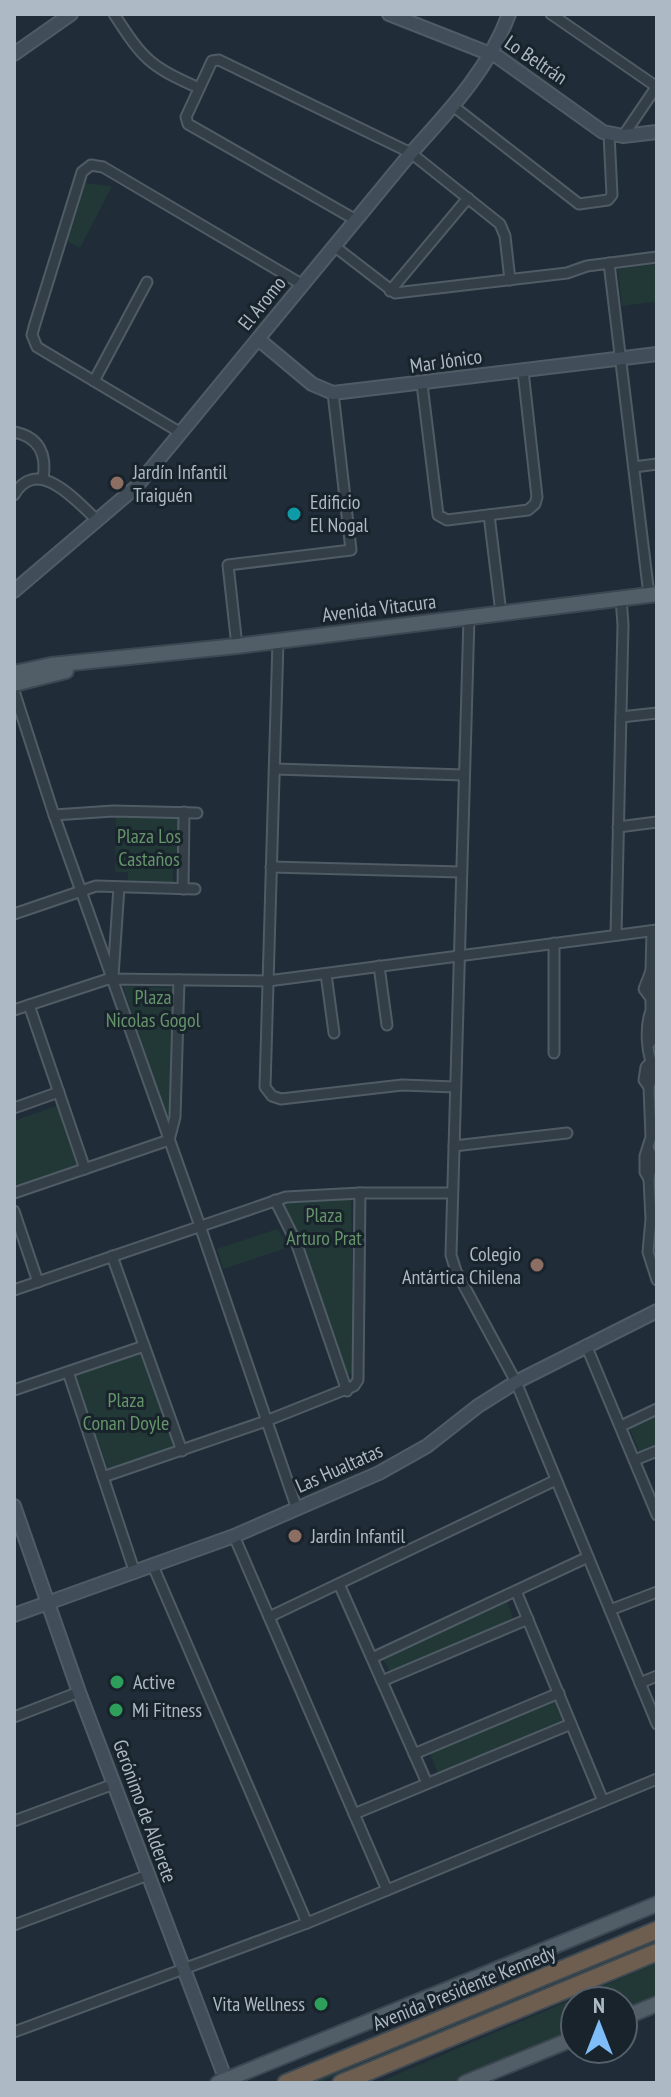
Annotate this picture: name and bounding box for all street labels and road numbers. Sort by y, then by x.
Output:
street label: Lo Beltrán [500,30,572,90]
street label: El Aromo [232,271,292,335]
street label: Mar Jónico [408,343,484,379]
street label: Avenida Vitacura [320,588,438,628]
street label: Las Hualtatas [291,1437,387,1499]
street label: Gerónimo de Alderete [107,1736,183,1886]
street label: Avenida Presidente Kennedy [369,1939,560,2037]

